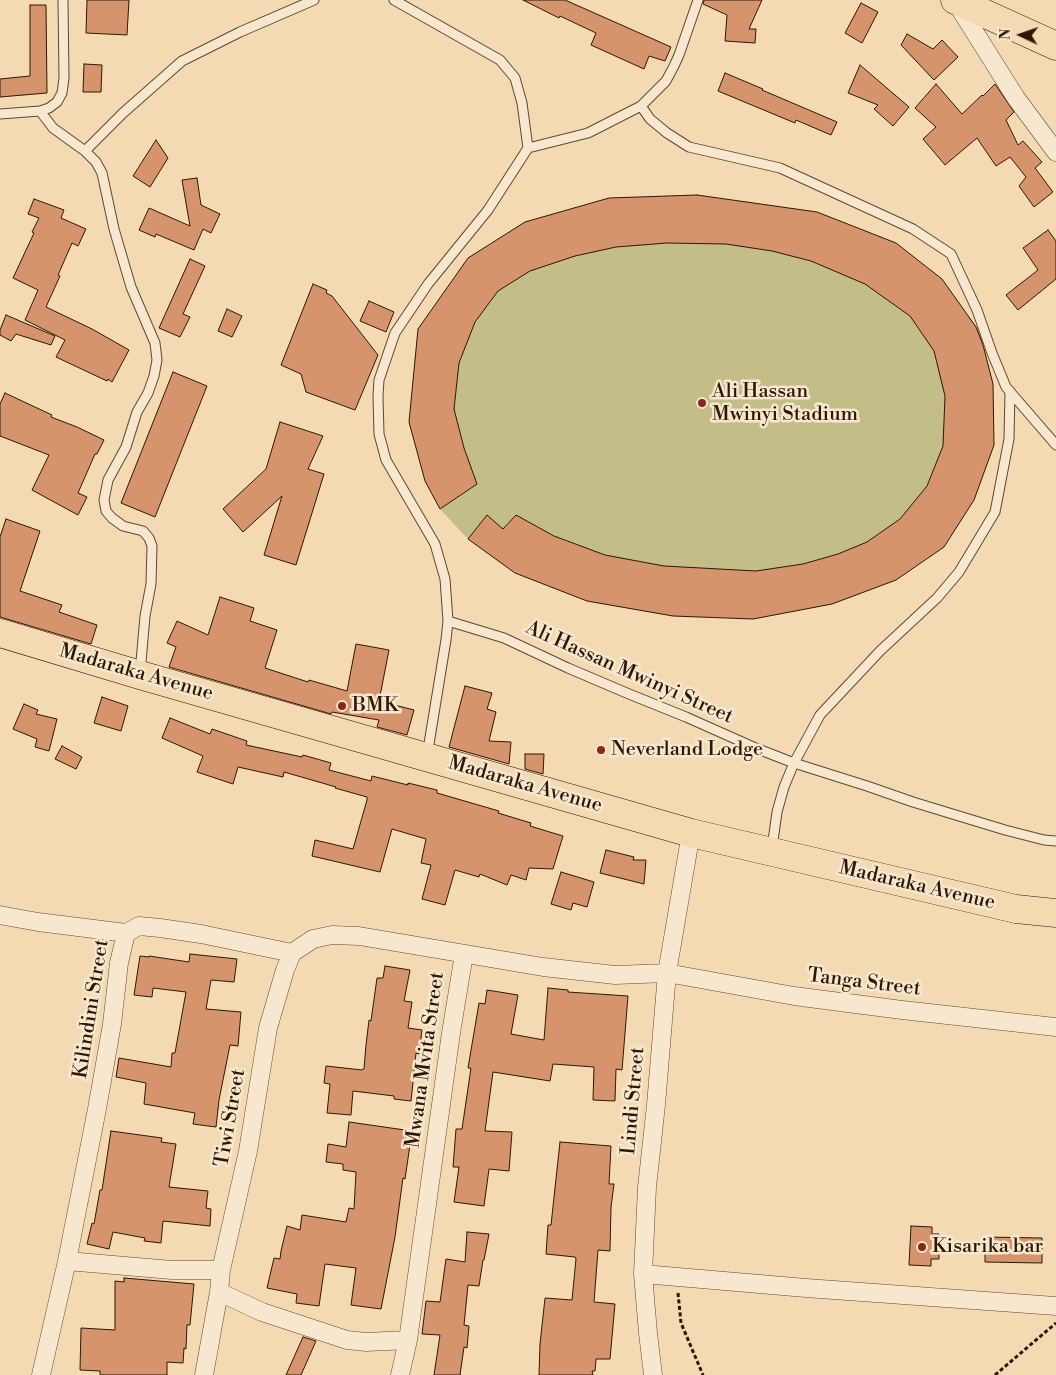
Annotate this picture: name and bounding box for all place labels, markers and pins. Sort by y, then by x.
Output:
place label: Ali Hassan Mwinyi Stadium [712,380,858,427]
marker: Ali Hassan Mwinyi Stadium [696,397,708,409]
place label: BMK [352,694,398,718]
marker: BMK [336,700,348,712]
place label: Neverland Lodge [611,738,763,762]
marker: Neverland Lodge [595,744,607,756]
place label: Kisarika bar [932,1235,1043,1259]
marker: Kisarika bar [916,1241,928,1253]

